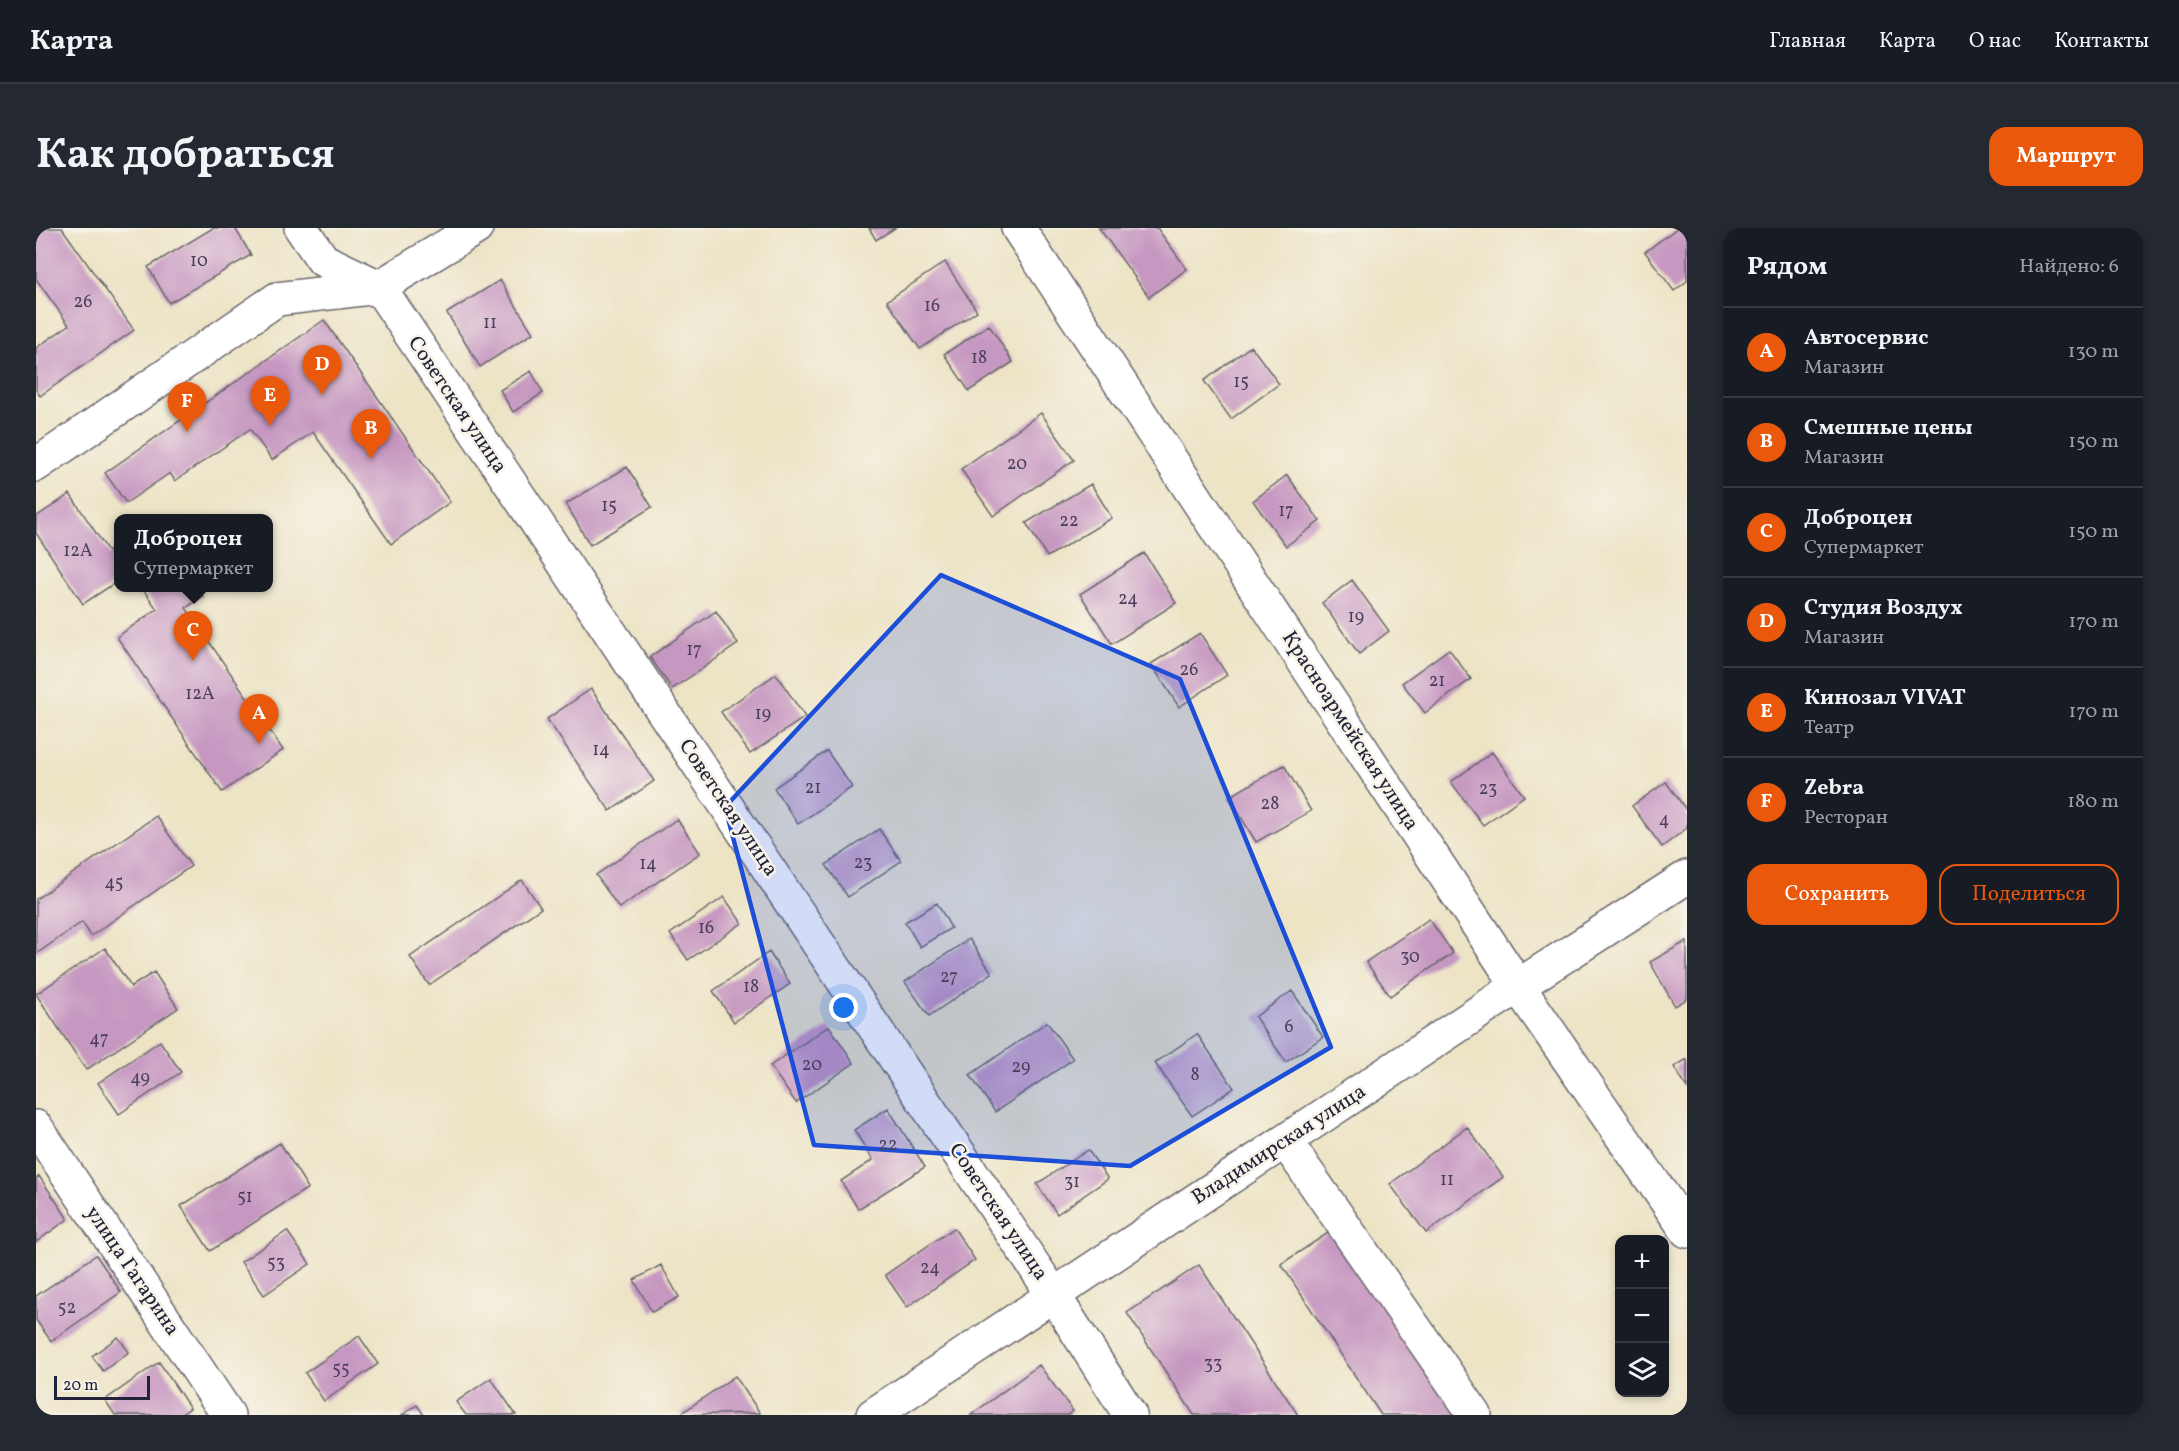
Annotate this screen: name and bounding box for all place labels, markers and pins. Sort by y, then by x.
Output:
pin: D [302,346,342,395]
pin: E [250,376,290,426]
pin: F [168,382,206,432]
pin: B [352,410,390,459]
pin: C [174,612,212,661]
pin: A [240,694,278,744]

